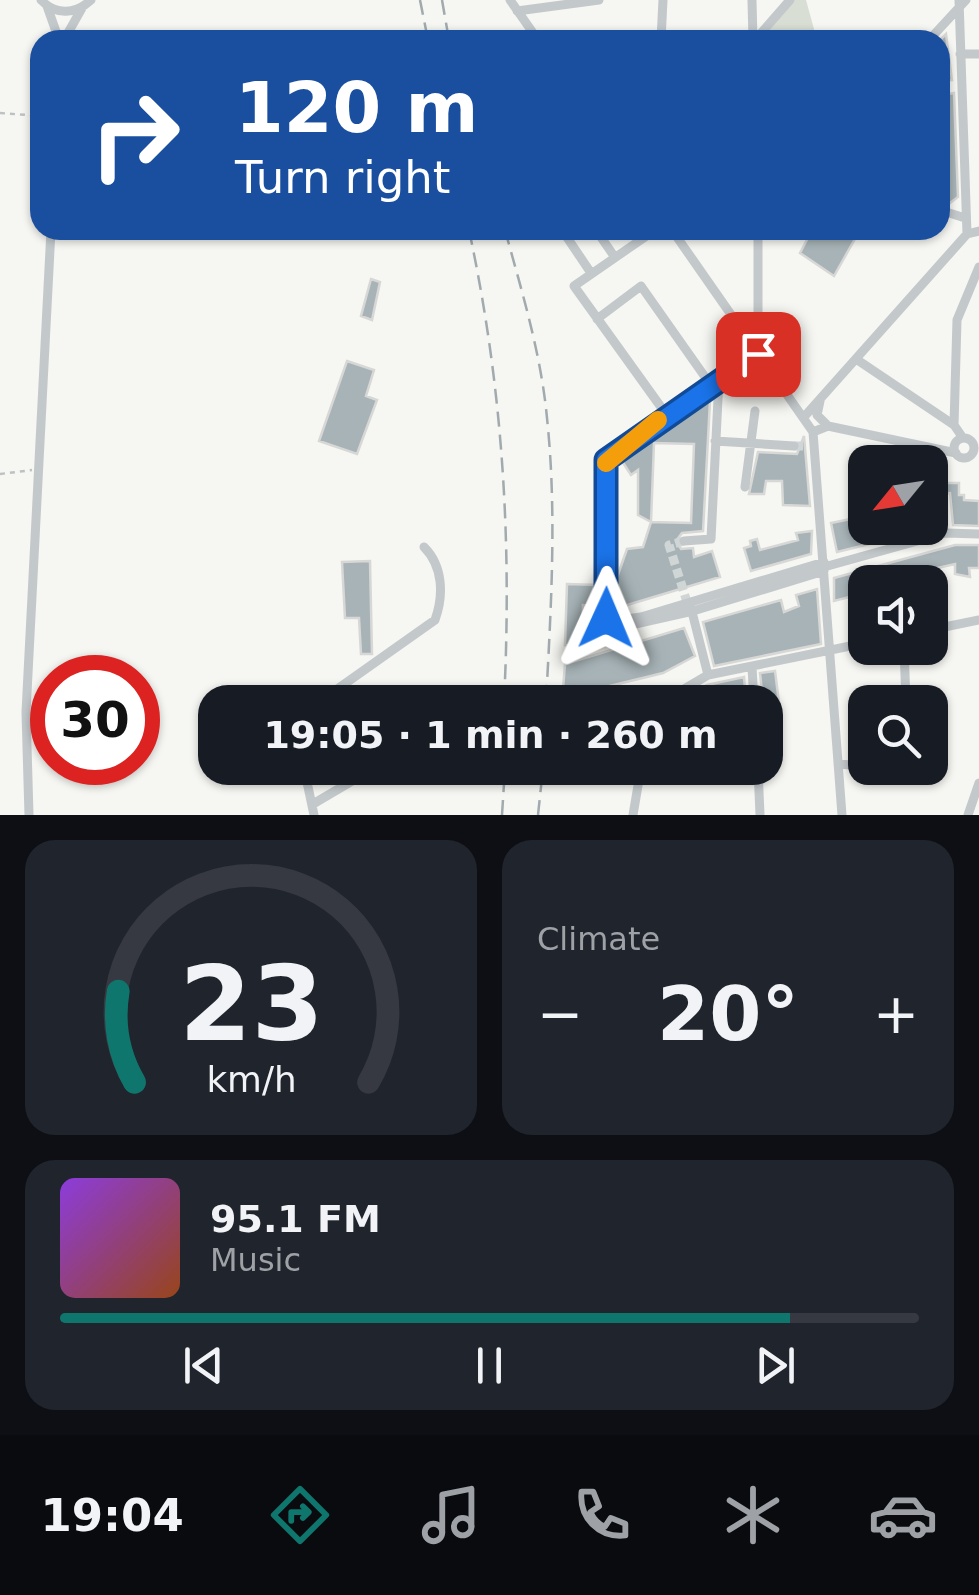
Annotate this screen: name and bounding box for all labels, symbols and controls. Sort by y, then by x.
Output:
text: 120 m [235,67,478,149]
icon: right [70,70,200,200]
text: Turn right [235,151,450,204]
pin [716,312,801,397]
icon: arrive [731,327,786,382]
north arrow [848,445,948,545]
map controls [848,445,948,785]
button: sound [848,565,948,665]
position arrow [554,566,658,670]
speed limit sign: 30 [30,655,160,785]
button: search [848,685,948,785]
text: 19:05 · 1 min · 260 m [263,713,718,757]
text: Climate [537,920,660,958]
text: 23 [179,943,323,1065]
text: 20° [657,970,799,1058]
text: − [537,982,583,1046]
text: + [873,982,919,1046]
text: km/h [206,1059,296,1100]
text: 95.1 FM [210,1197,381,1241]
text: Music [210,1241,301,1279]
icon: previous [176,1338,231,1393]
icon: pause [462,1338,517,1393]
icon: next [748,1338,803,1393]
icon: directions [265,1480,335,1550]
icon: music [416,1480,486,1550]
icon: phone [567,1480,637,1550]
icon: climate [718,1480,788,1550]
icon: car [868,1480,938,1550]
text: 19:04 [40,1489,184,1542]

